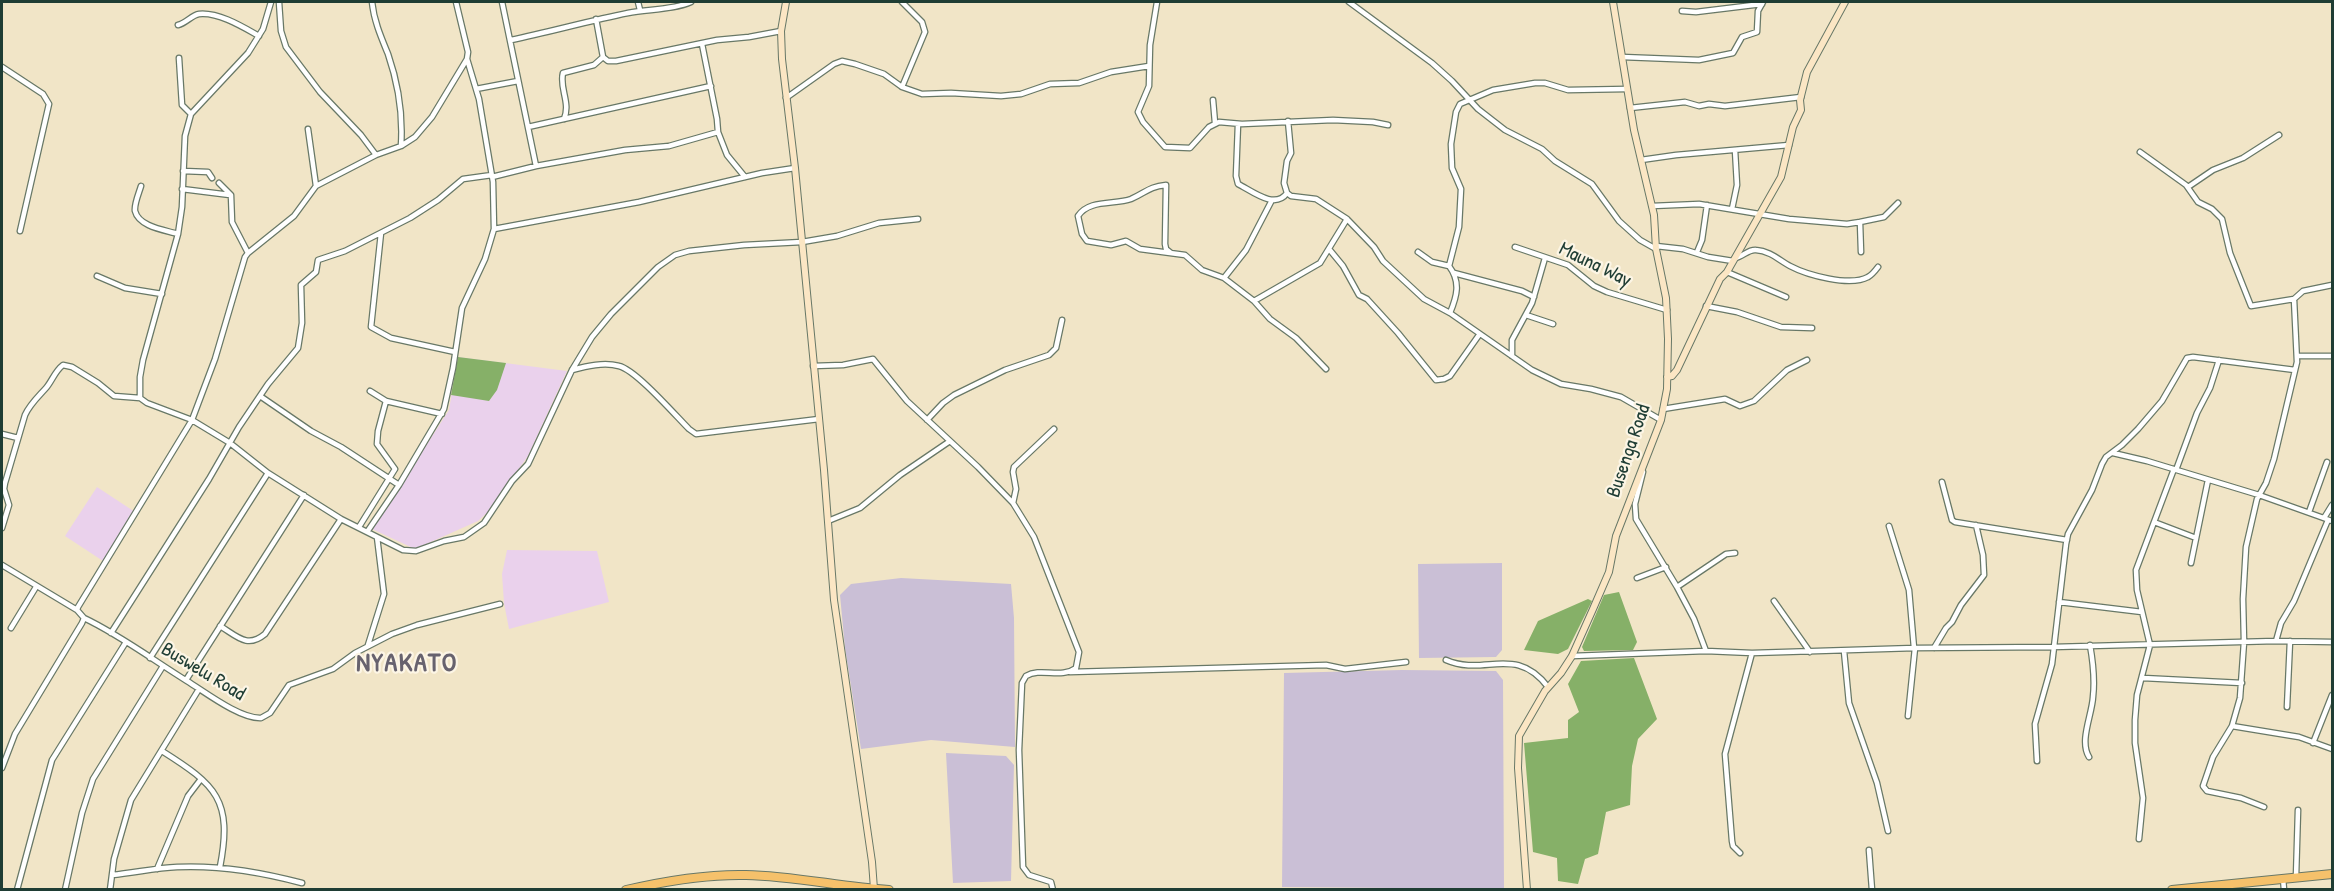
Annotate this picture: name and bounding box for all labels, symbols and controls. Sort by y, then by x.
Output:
street label: Mauna Way [1555,237,1635,293]
street label: Busenga Road [1602,401,1656,501]
street label: Buswelu Road [157,638,249,706]
district label: NYAKATO [356,648,458,680]

